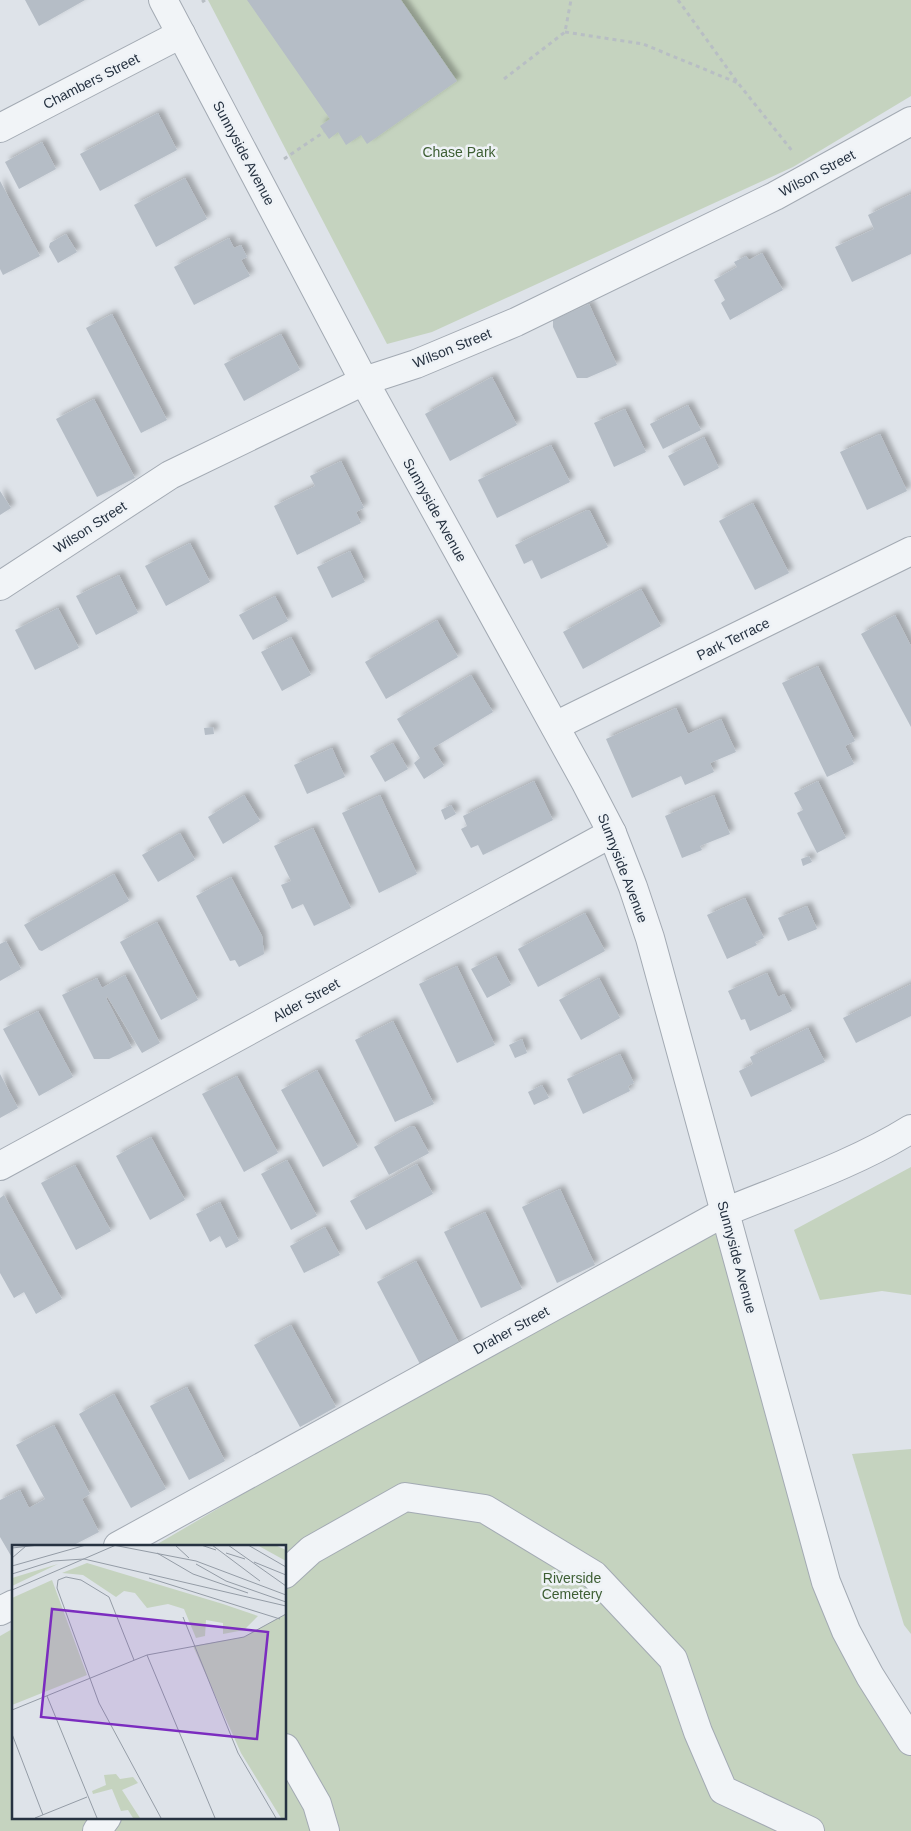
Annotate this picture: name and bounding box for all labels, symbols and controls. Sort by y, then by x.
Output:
street label: Chambers Street [40,50,142,112]
street label: Sunnyside Avenue [210,98,278,208]
park label: Chase Park [422,144,497,160]
street label: Wilson Street [776,146,858,200]
street label: Wilson Street [410,325,494,371]
street label: Sunnyside Avenue [400,456,470,565]
street label: Wilson Street [51,498,129,556]
street label: Park Terrace [694,614,772,664]
street label: Sunnyside Avenue [595,811,651,925]
street label: Alder Street [270,975,342,1025]
street label: Sunnyside Avenue [714,1199,760,1315]
street label: Draher Street [470,1303,552,1357]
inset map [12,1545,286,1818]
park label: Riverside Cemetery [542,1570,602,1602]

